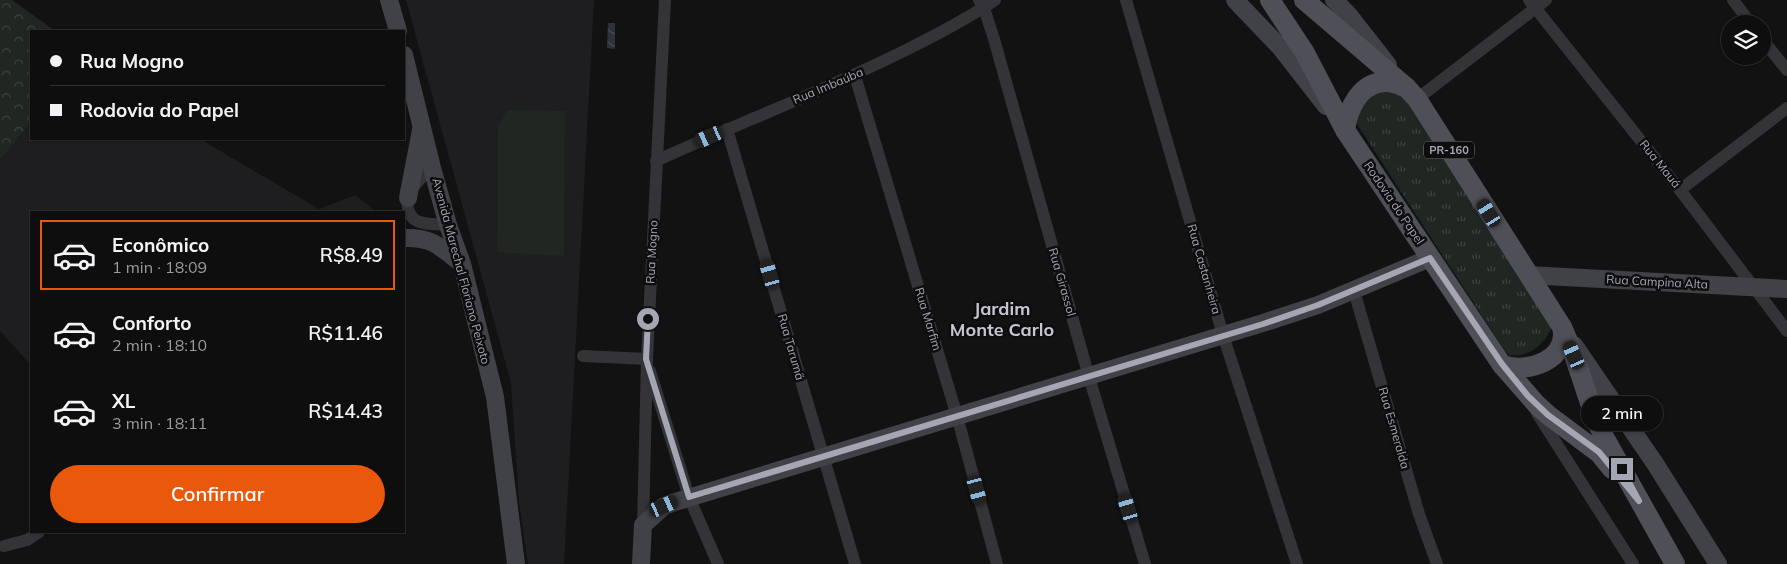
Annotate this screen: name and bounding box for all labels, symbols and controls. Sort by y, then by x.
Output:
map controls [1721,15,1771,65]
button: layers [1721,15,1771,65]
text: Rua Mogno [80,49,184,73]
street label: Rua Imbaúba [790,64,865,107]
text: Rodovia do Papel [80,98,239,122]
car [692,124,725,150]
street label: Rua Mauá [1637,137,1684,191]
road number: PR-160 [1424,142,1474,158]
street label: Rodovia do Papel [1361,158,1428,247]
street label: Avenida Marechal Floriano Peixoto [429,176,494,366]
car [1474,196,1503,230]
street label: Rua Mogno [642,220,661,284]
street label: Rua Castanheira [1184,222,1225,316]
icon: car [52,233,97,278]
text: Econômico [112,233,209,257]
text: R$8.49 [320,243,383,267]
street label: Rua Girassol [1046,246,1079,318]
text: 1 min · 18:09 [112,257,207,277]
car [758,258,781,290]
street label: Rua Campina Alta [1606,271,1708,292]
street label: Rua Marfim [912,286,945,352]
district label: Jardim Monte Carlo [950,297,1054,341]
route start [637,308,659,330]
icon: car [52,311,97,356]
text: Conforto [112,311,191,335]
street label: Rua Tarumã [775,312,808,382]
text: R$11.46 [308,321,383,345]
text: 2 min · 18:10 [112,335,207,355]
car [1561,338,1586,372]
street label: Rua Esmeralda [1376,385,1413,470]
icon: car [52,389,97,434]
text: XL [112,389,135,413]
callout: 2 min [1581,396,1663,432]
text: R$14.43 [308,399,383,423]
text: 2 min [1601,403,1643,423]
text: 3 min · 18:11 [112,413,207,433]
route end [1611,458,1633,480]
button: Confirmar [50,465,385,523]
car [965,474,988,506]
car [1116,491,1139,525]
car [647,493,680,519]

